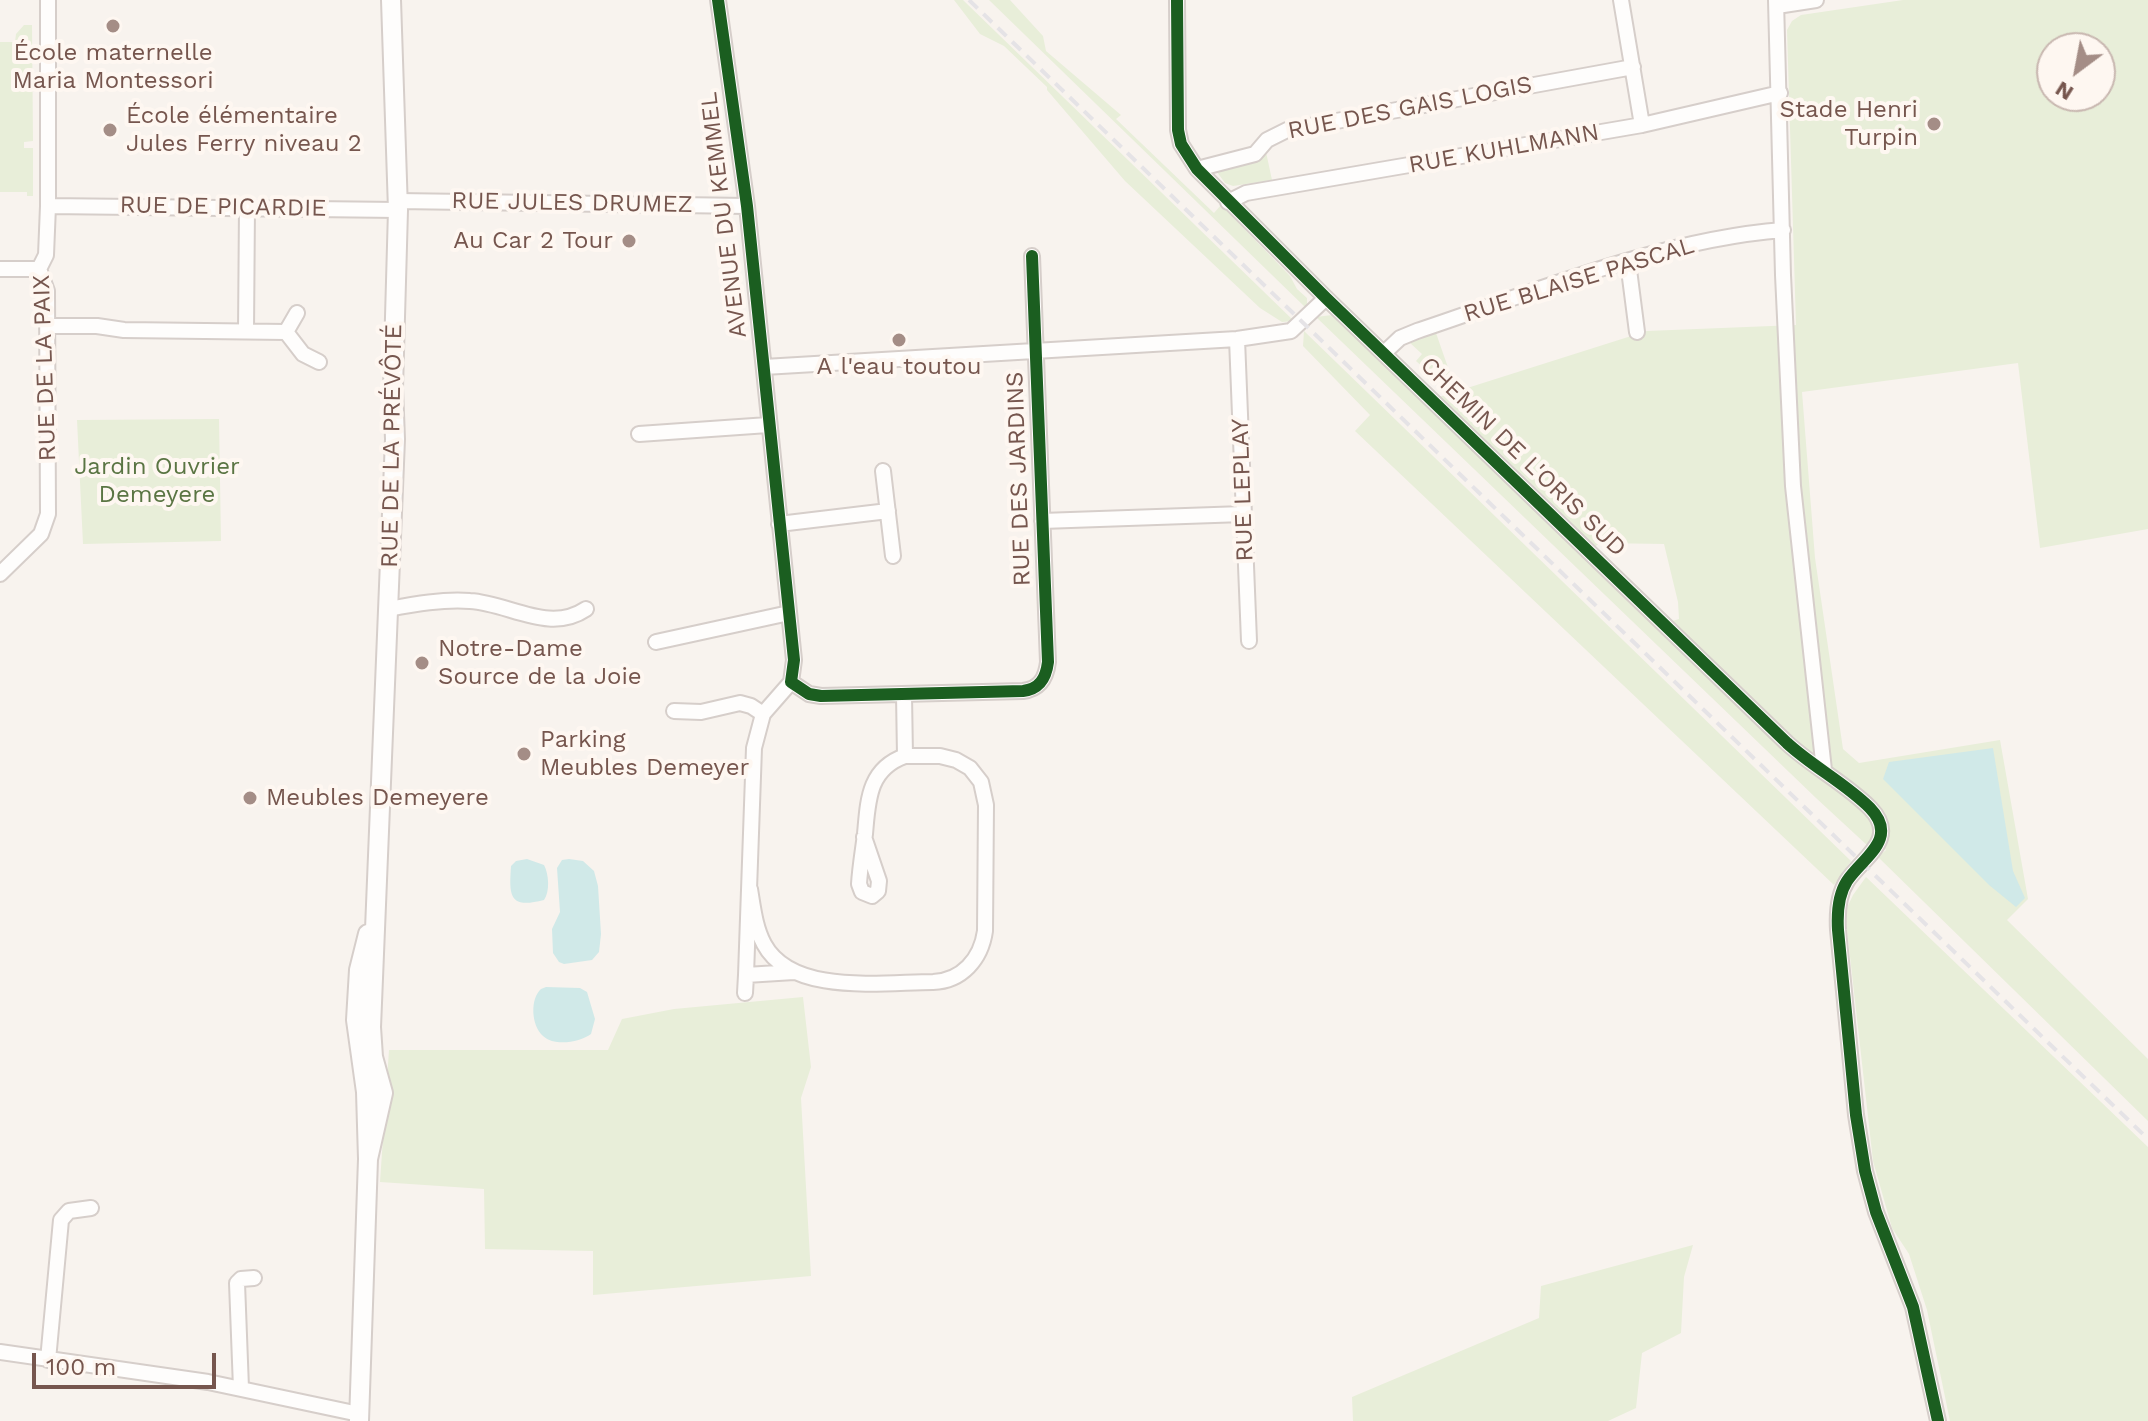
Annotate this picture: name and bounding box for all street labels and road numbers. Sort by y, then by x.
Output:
street label: RUE DES GAIS LOGIS [1285,70,1535,146]
street label: AVENUE DU KEMMEL [695,90,753,340]
street label: RUE KUHLMANN [1407,118,1601,180]
street label: RUE JULES DRUMEZ [451,186,693,220]
street label: RUE DE PICARDIE [119,191,327,223]
street label: RUE BLAISE PASCAL [1460,231,1698,329]
street label: RUE DE LA PAIX [27,274,63,462]
street label: RUE DE LA PRÉVÔTÉ [375,324,409,568]
street label: CHEMIN DE L'ORIS SUD [1414,351,1632,563]
street label: RUE DES JARDINS [1001,371,1037,587]
street label: RUE LEPLAY [1226,418,1260,562]

